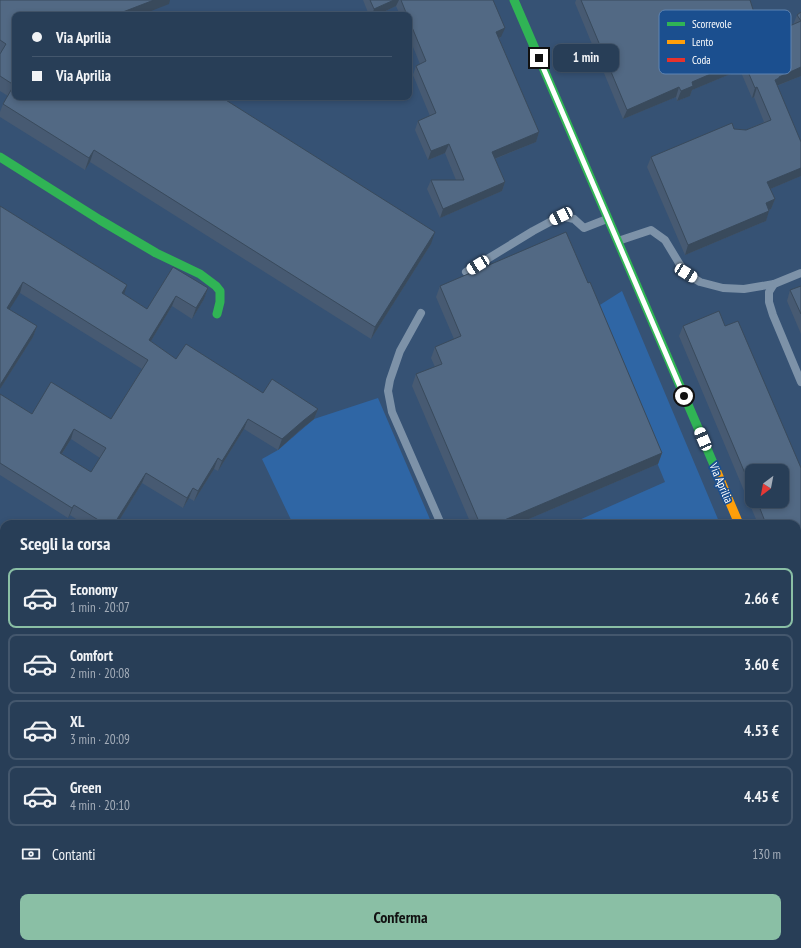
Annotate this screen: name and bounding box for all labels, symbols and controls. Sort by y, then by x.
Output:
legend [659,10,791,74]
text: Scorrevole [692,17,732,31]
text: Via Aprilia [56,28,111,47]
text: Lento [692,35,713,49]
callout: 1 min [553,44,619,72]
route end [530,49,548,67]
text: 1 min [573,49,599,66]
text: Coda [692,53,711,67]
text: Via Aprilia [56,66,111,85]
car [548,205,574,227]
car [465,254,491,276]
car [673,262,699,284]
route start [675,387,693,405]
car [693,426,713,452]
street label: Via Aprilia [706,460,737,505]
north arrow [745,464,789,508]
map controls [745,464,789,508]
text: Scegli la corsa [20,532,110,555]
icon: car [22,580,58,616]
text: Economy [70,580,118,599]
text: 2.66 € [744,589,779,608]
text: 1 min · 20:07 [70,599,130,616]
icon: car [22,646,58,682]
text: Comfort [70,646,113,665]
text: 3.60 € [744,655,779,674]
text: 2 min · 20:08 [70,665,130,682]
icon: car [22,712,58,748]
text: XL [70,712,84,731]
text: 4.53 € [744,721,779,740]
text: 3 min · 20:09 [70,731,130,748]
icon: car [22,778,58,814]
text: Green [70,778,102,797]
text: 4.45 € [744,787,779,806]
text: 4 min · 20:10 [70,797,130,814]
icon: cash [20,843,42,865]
text: Contanti [52,845,96,864]
text: 130 m [752,846,781,863]
button: Conferma [20,894,781,940]

